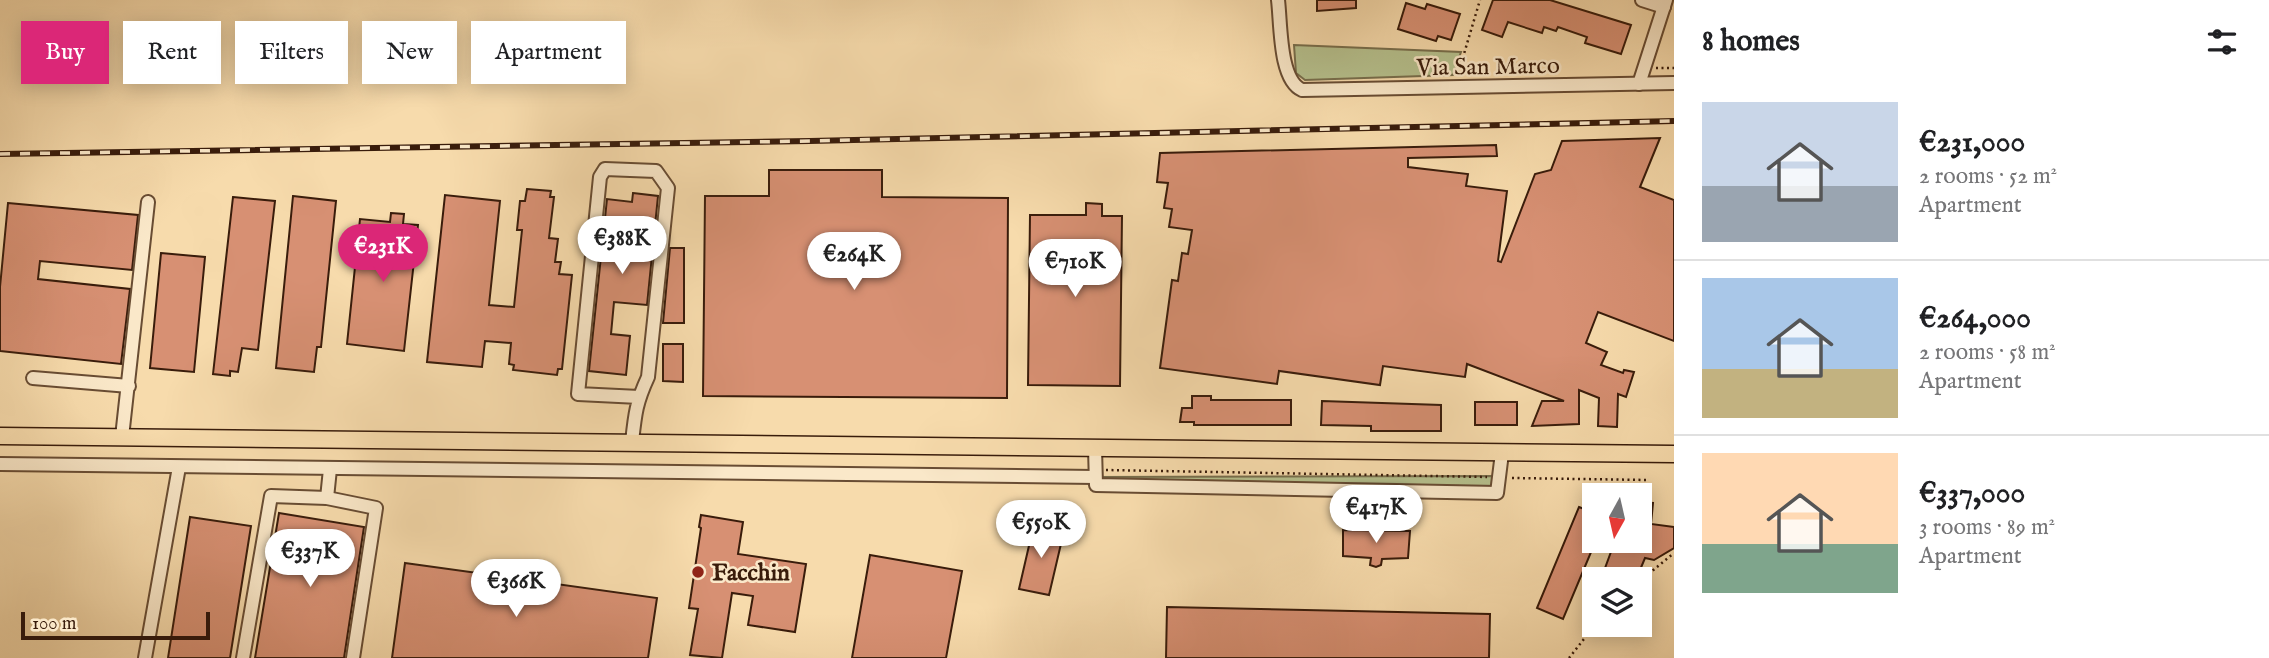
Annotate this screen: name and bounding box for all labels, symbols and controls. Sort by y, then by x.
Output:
chip: Buy [21,21,109,84]
chip: Rent [123,21,221,84]
chip: Filters [235,21,348,84]
chip: New [362,21,457,84]
chip: Apartment [471,21,626,84]
text: 8 homes [1702,23,1800,61]
icon: filters [2203,23,2241,61]
street label: Via San Marco [1415,51,1560,84]
text: €231,000 [1919,124,2025,162]
icon: home [1758,130,1842,214]
text: 2 rooms · 52 m² [1919,162,2057,191]
text: Apartment [1919,191,2022,220]
pin: €388K [573,216,671,276]
pin: €231K [334,224,432,284]
text: €388K [594,224,650,253]
text: €231K [354,232,412,261]
pin: €264K [805,232,903,292]
text: €264K [823,240,885,269]
pin: €710K [1026,240,1124,299]
text: €710K [1045,247,1105,276]
text: €264,000 [1919,300,2031,338]
icon: home [1758,306,1842,390]
text: 2 rooms · 58 m² [1919,338,2056,367]
text: Apartment [1919,367,2022,396]
text: €337,000 [1919,475,2025,513]
icon: home [1758,481,1842,565]
north arrow [1582,483,1652,553]
map controls [1582,483,1652,637]
pin: €417K [1327,486,1425,545]
text: €417K [1346,493,1406,522]
pin: €550K [992,500,1090,560]
text: €550K [1012,508,1070,537]
text: 3 rooms · 89 m² [1919,513,2055,542]
pin: €337K [261,530,359,589]
text: €337K [281,537,339,566]
text: Apartment [1919,542,2022,571]
place label: Facchin [712,558,790,589]
pin: €366K [467,560,565,619]
marker: Facchin [690,564,706,580]
text: €366K [487,567,545,596]
button: layers [1582,567,1652,637]
scale bar [21,609,210,641]
text: 100 m [32,612,76,636]

